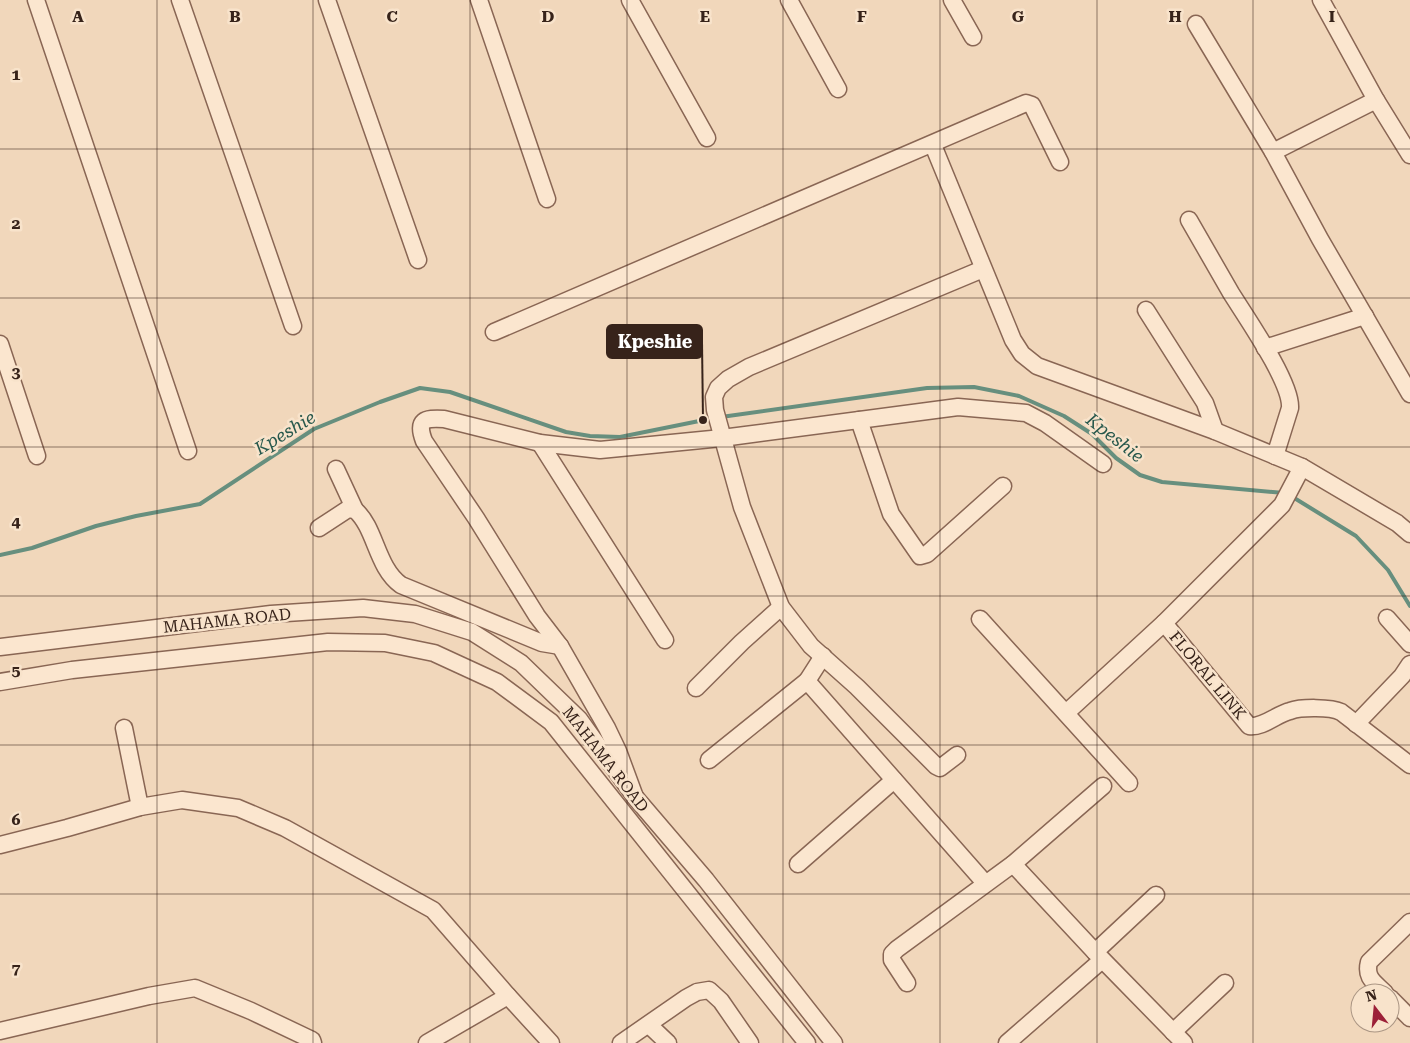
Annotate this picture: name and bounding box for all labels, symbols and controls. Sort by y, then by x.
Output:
text: A [72,7,84,26]
text: B [229,7,241,26]
text: C [386,7,398,26]
text: D [542,7,555,26]
text: E [700,7,710,26]
text: F [857,7,867,26]
text: G [1012,7,1025,26]
text: H [1168,7,1182,26]
text: I [1329,7,1335,26]
text: 1 [12,65,21,84]
text: 2 [12,214,21,233]
callout: Kpeshie [607,325,702,358]
text: Kpeshie [618,331,693,352]
text: 3 [12,363,21,382]
water label: Kpeshie [250,406,319,459]
water label: Kpeshie [1082,408,1148,467]
text: 4 [12,512,21,531]
street label: MAHAMA ROAD [162,604,292,637]
street label: FLORAL LINK [1165,627,1250,723]
text: 5 [12,661,21,680]
street label: MAHAMA ROAD [559,703,653,816]
text: 6 [12,810,21,829]
text: 7 [12,959,21,978]
north arrow [1350,983,1400,1033]
text: N [1364,986,1379,1005]

